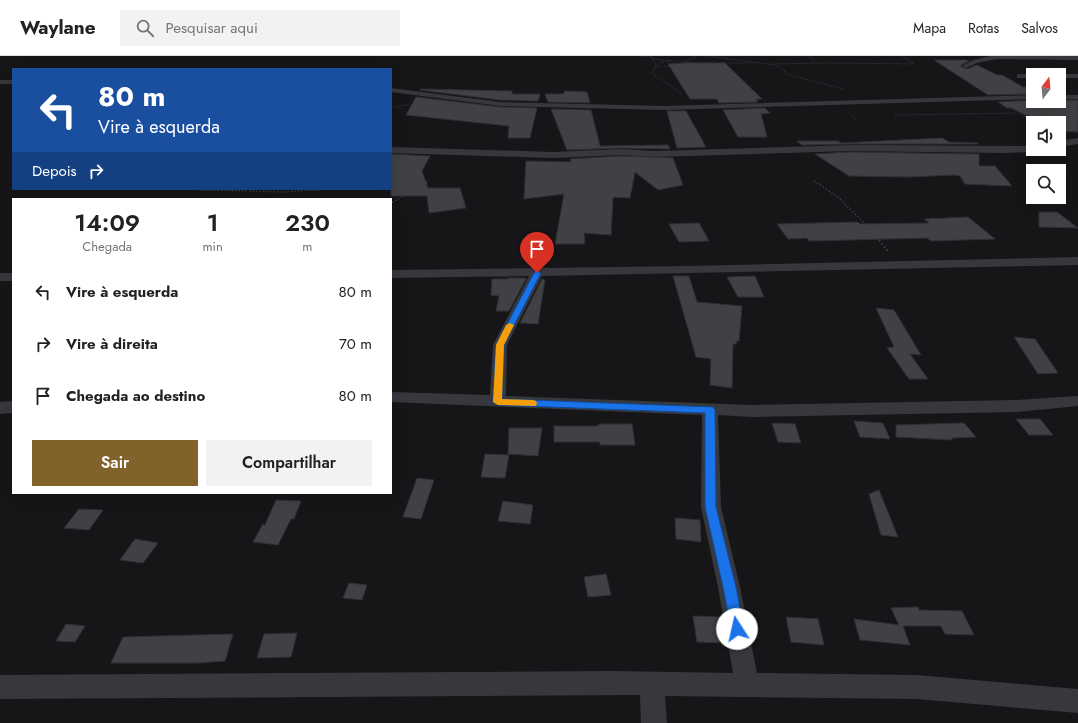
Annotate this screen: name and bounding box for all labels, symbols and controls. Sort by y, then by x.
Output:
search box [120,10,400,46]
text: Waylane [20,14,96,41]
icon: search [134,17,156,39]
text: Pesquisar aqui [166,17,258,39]
text: Mapa [913,18,946,38]
text: Rotas [968,18,999,38]
text: Salvos [1021,18,1058,38]
north arrow [1026,68,1066,108]
map controls [1026,68,1066,204]
text: 80 m [98,76,165,117]
icon: left [32,84,84,136]
text: Vire à esquerda [98,114,220,140]
button: sound [1026,116,1066,156]
text: Depois [32,160,77,182]
icon: right [85,160,107,182]
button: search [1026,164,1066,204]
text: 14:09 [74,205,140,240]
text: 1 [207,205,218,240]
text: 230 [285,205,330,240]
pin [520,232,554,273]
text: Chegada [82,237,132,256]
text: min [202,237,223,256]
text: m [302,237,312,256]
icon: arrive [526,238,548,260]
icon: left [32,281,54,303]
text: Vire à esquerda [66,281,178,303]
text: 80 m [339,281,372,303]
icon: right [32,333,54,355]
text: Vire à direita [66,333,158,355]
text: 70 m [339,333,372,355]
icon: arrive [32,385,54,407]
text: Chegada ao destino [66,385,205,407]
text: 80 m [339,385,372,407]
button: Sair [32,440,198,486]
button: Compartilhar [206,440,372,486]
position arrow [716,608,758,650]

